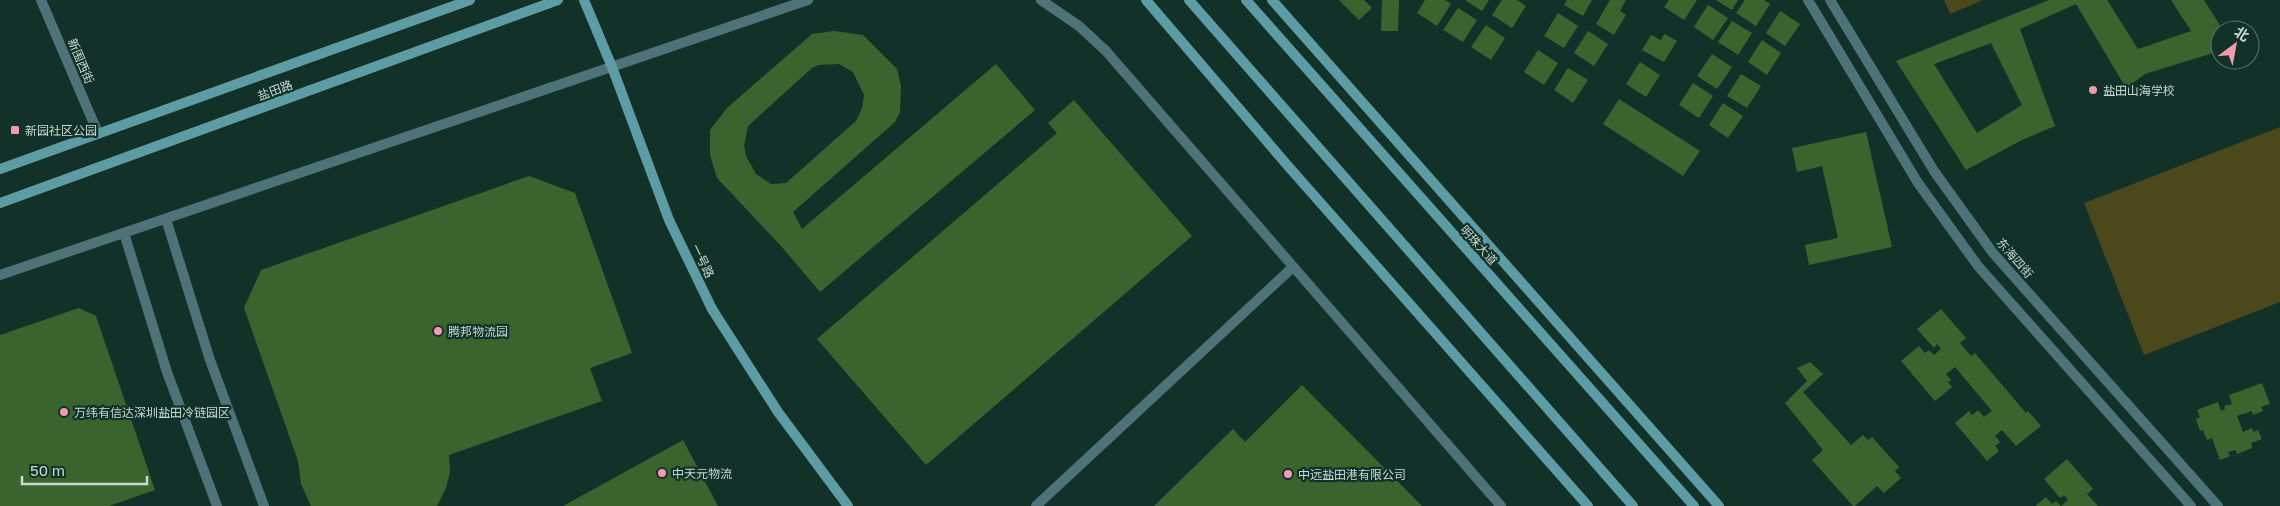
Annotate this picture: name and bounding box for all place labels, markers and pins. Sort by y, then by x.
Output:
place label: 盐田山海学校 [2103,83,2175,98]
marker: 盐田山海学校 [2087,84,2099,96]
place label: 新园社区公园 [25,123,97,138]
marker: 新园社区公园 [9,124,21,136]
place label: 腾邦物流园 [448,324,508,339]
marker: 腾邦物流园 [432,325,444,337]
place label: 万纬有信达深圳盐田冷链园区 [74,405,230,420]
marker: 万纬有信达深圳盐田冷链园区 [58,406,70,418]
place label: 中天元物流 [672,466,732,481]
marker: 中天元物流 [656,467,668,479]
place label: 中远盐田港有限公司 [1298,467,1406,482]
marker: 中远盐田港有限公司 [1282,468,1294,480]

